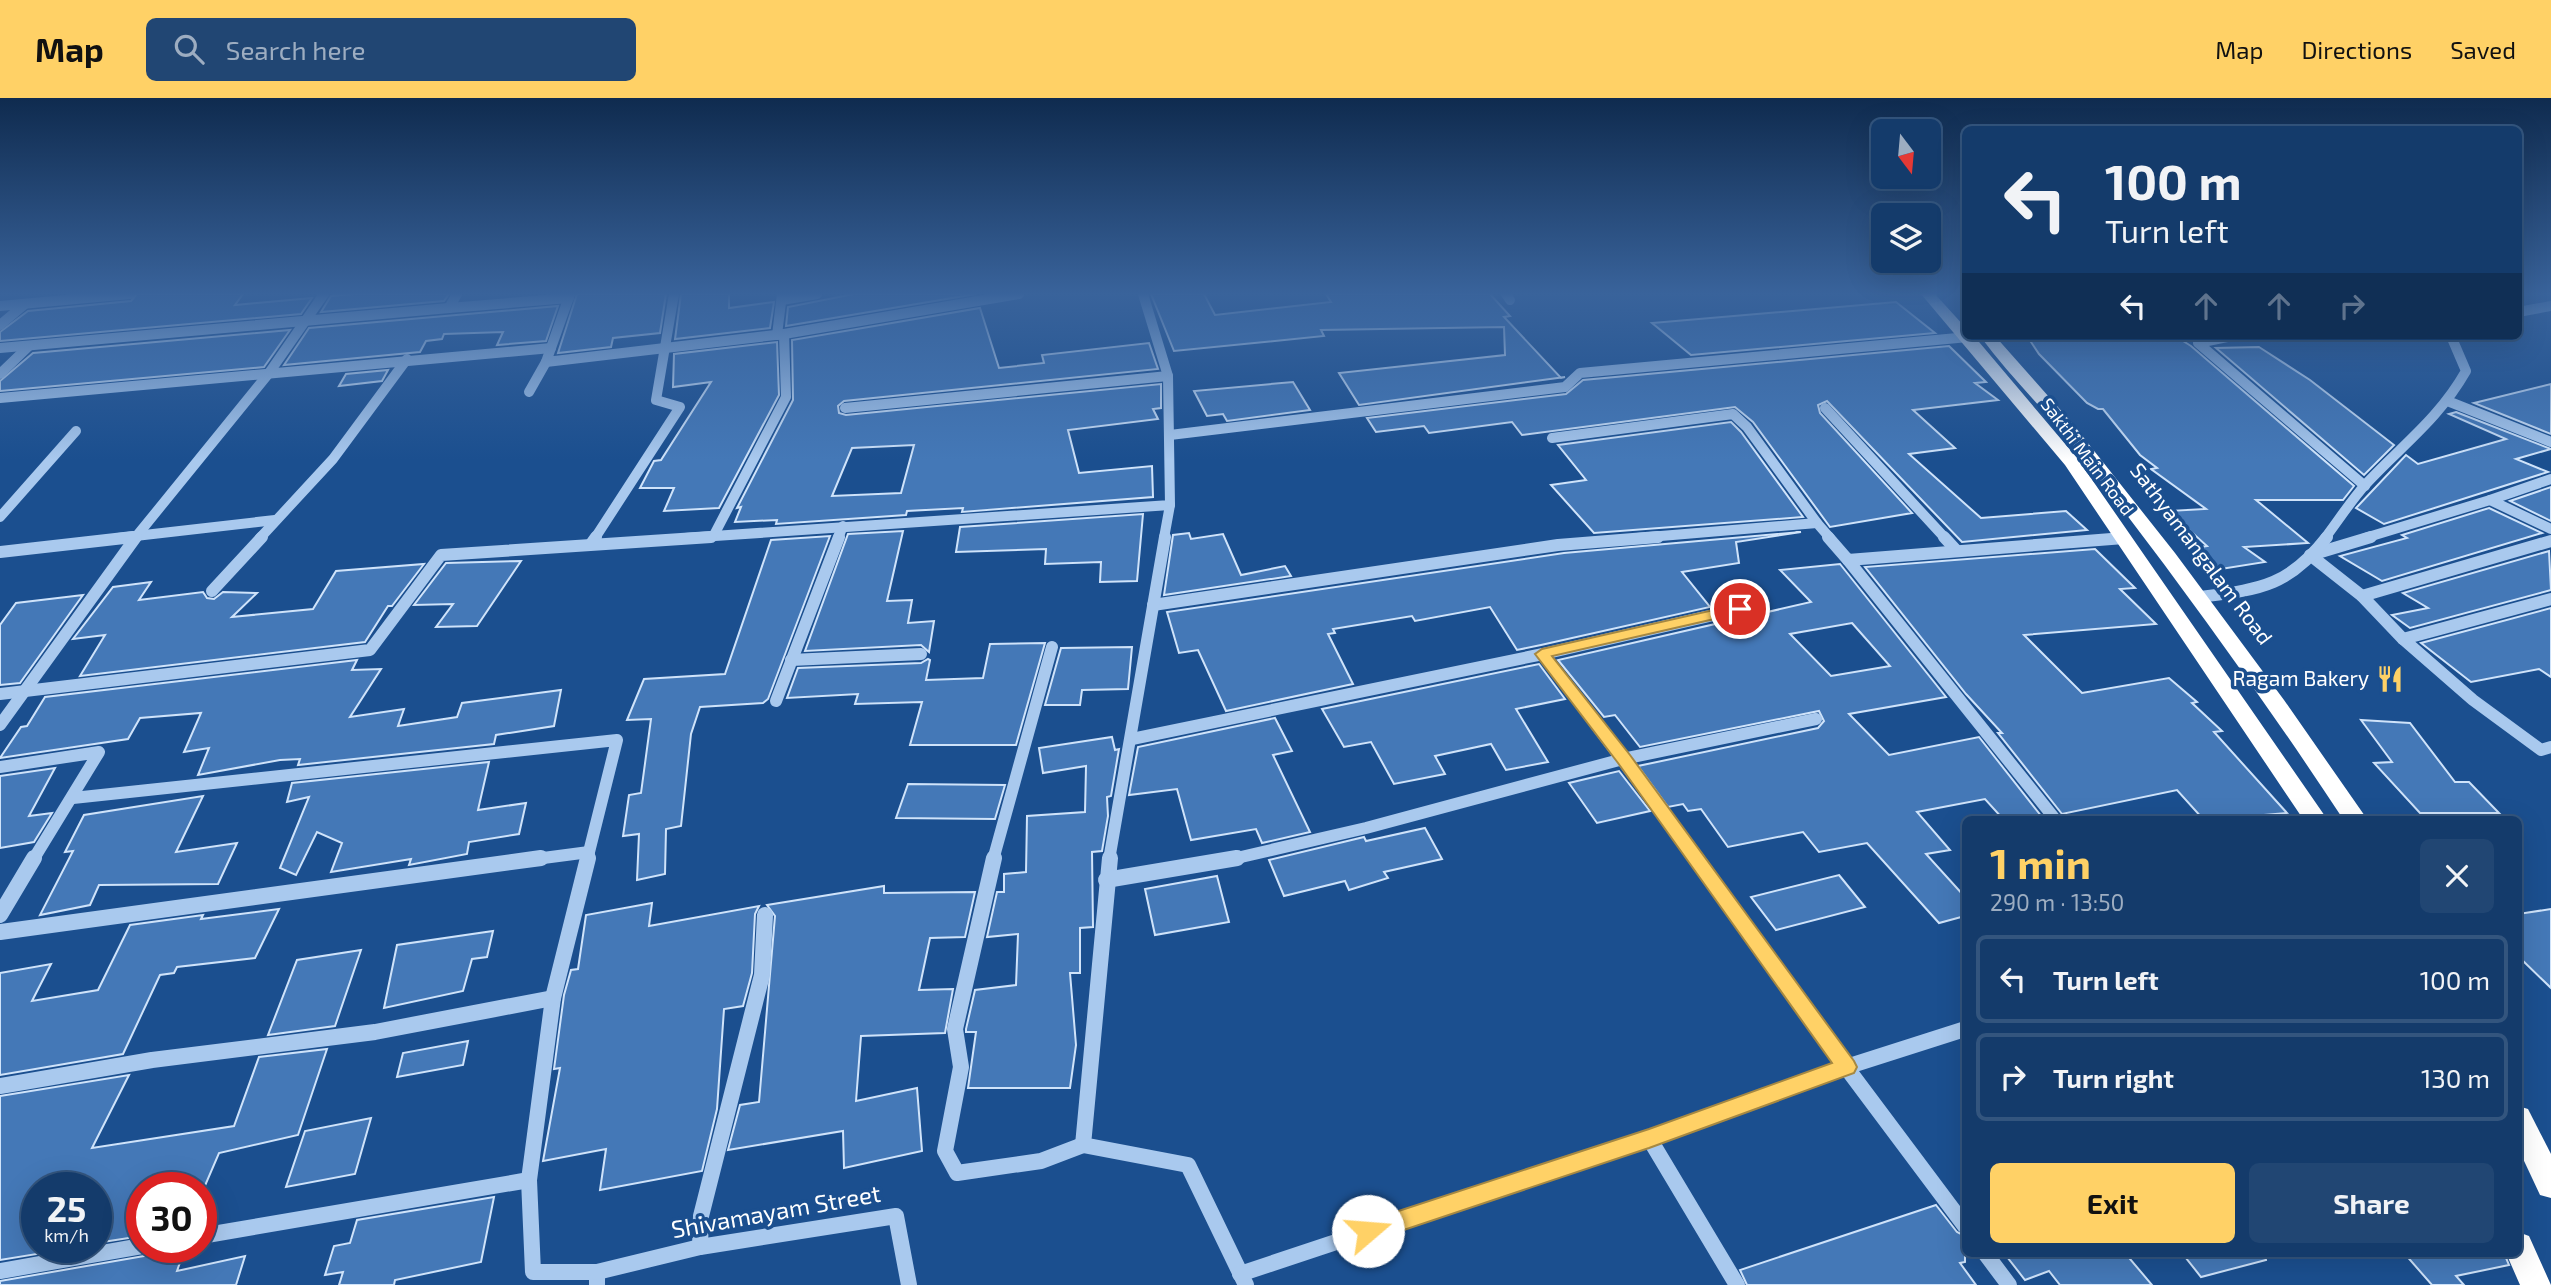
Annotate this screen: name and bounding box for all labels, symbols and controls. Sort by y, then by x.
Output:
search box [146,18,636,81]
text: Map [35,29,104,69]
icon: search [170,30,208,68]
text: Search here [226,34,365,65]
text: Map [2215,35,2263,64]
text: Directions [2301,35,2412,64]
text: Saved [2450,35,2516,64]
north arrow [1871,119,1941,189]
map controls [1871,119,1941,273]
text: 100 m [2105,151,2242,210]
icon: left [1990,154,2081,245]
button: layers [1871,203,1941,273]
text: Turn left [2105,211,2229,249]
icon: left [2114,287,2152,325]
icon: ahead [2187,287,2225,325]
icon: ahead [2260,287,2298,325]
icon: right [2333,287,2371,325]
street label: Sakthi Main Road [2037,393,2139,519]
street label: Sathyamangalam Road [2126,458,2279,649]
pin [1710,579,1770,639]
icon: arrive [1721,590,1759,628]
restaurant icon: Ragam Bakery [2375,664,2405,694]
place label: Ragam Bakery [2233,665,2369,690]
text: 1 min [1990,837,2091,887]
button: close [2420,839,2494,913]
text: 290 m · 13:50 [1990,888,2124,916]
icon: left [1994,960,2032,998]
text: Turn left [2053,964,2159,995]
text: 100 m [2420,964,2490,995]
icon: right [1994,1058,2032,1096]
text: Turn right [2053,1062,2174,1093]
text: 130 m [2421,1062,2490,1093]
button: Exit [1990,1163,2235,1243]
button: Share [2249,1163,2494,1243]
speed limit sign: 30 [126,1172,217,1263]
street label: Shivamayam Street [669,1178,883,1243]
text: 25 [47,1187,86,1229]
position arrow [1331,1194,1405,1268]
text: km/h [44,1224,89,1246]

